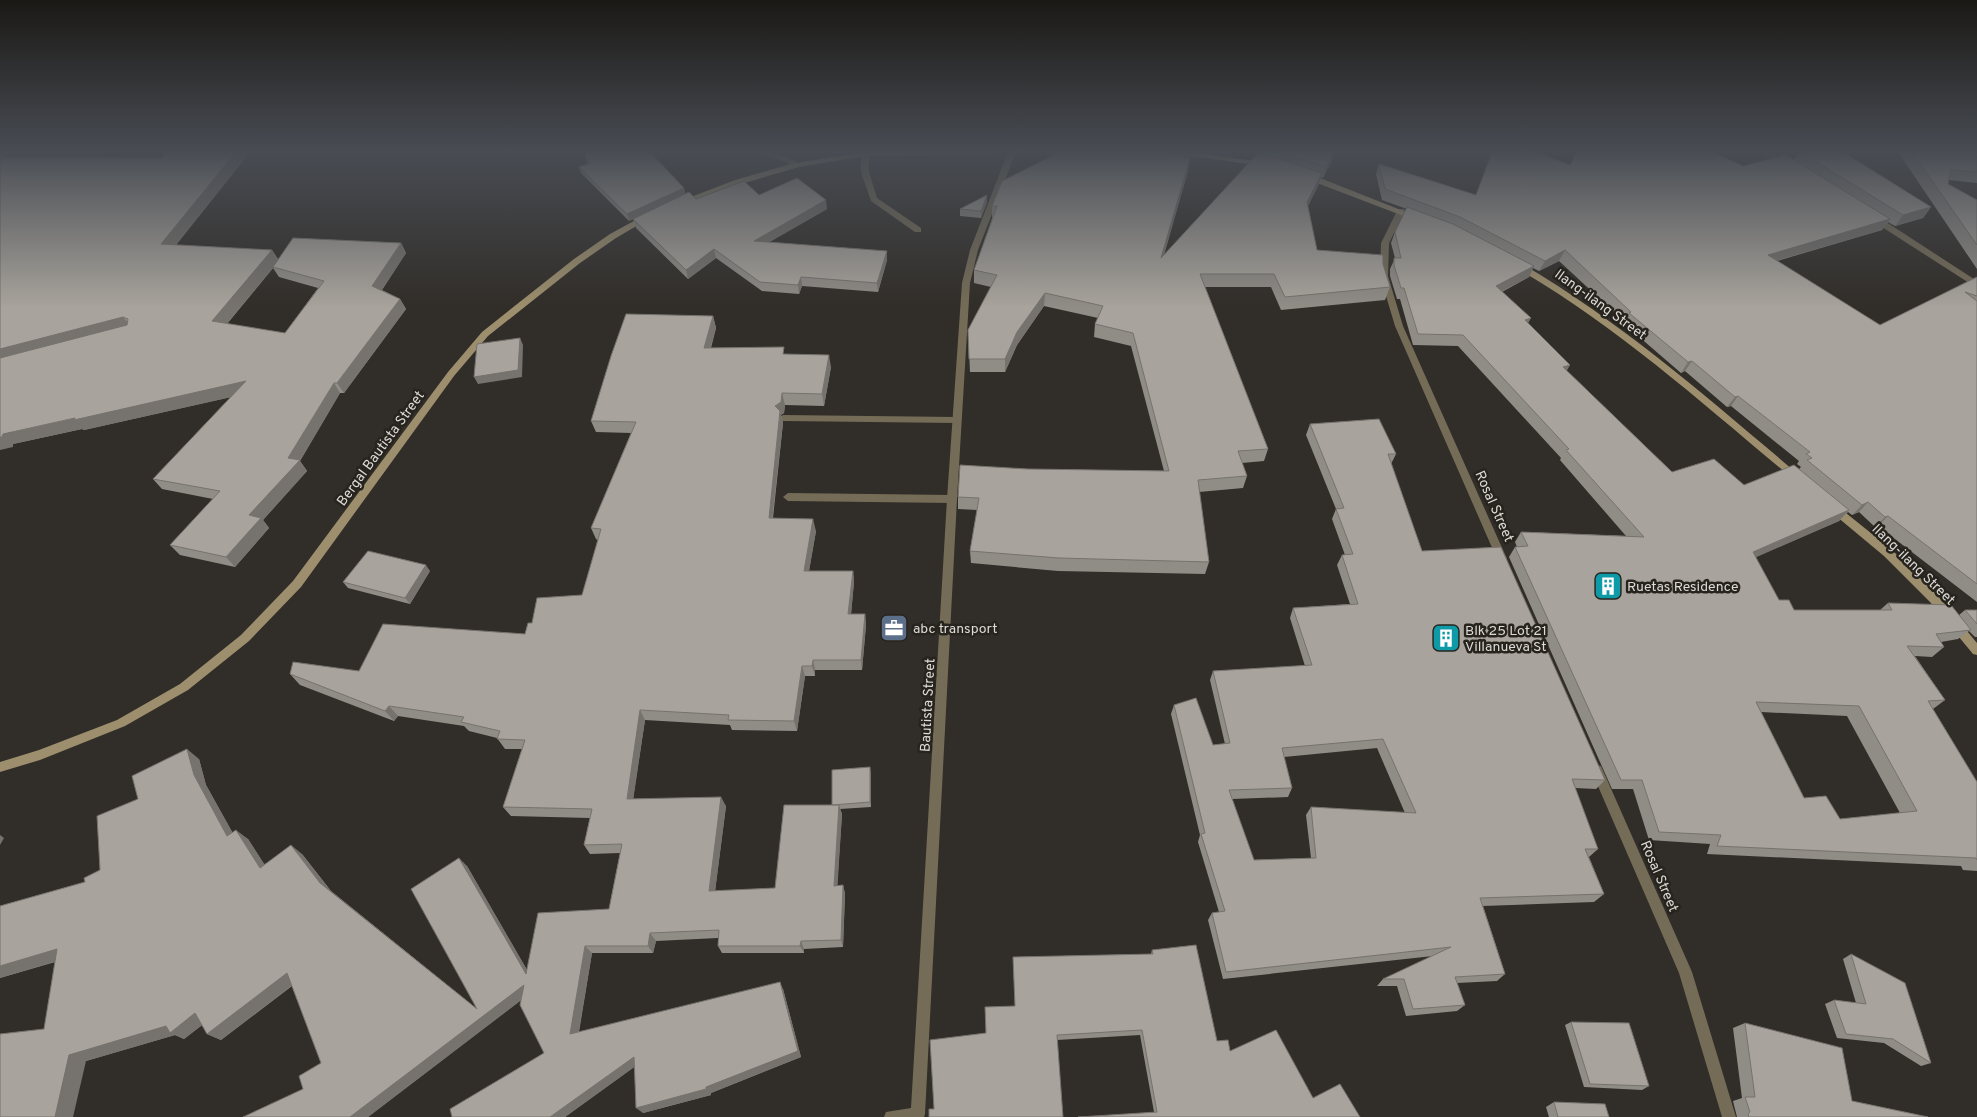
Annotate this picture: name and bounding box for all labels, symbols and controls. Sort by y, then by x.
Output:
street label: Ilang-ilang Street [1551,266,1649,344]
street label: Bergal Bautista Street [334,388,429,510]
street label: Rosal Street [1470,468,1517,545]
street label: Ilang-ilang Street [1868,521,1958,609]
building icon: Ruetas Residence [1593,571,1623,601]
place label: Ruetas Residence [1627,579,1738,596]
office icon: abc transport [879,613,909,643]
place label: abc transport [913,621,997,638]
building icon: Blk 25 Lot 21 Villanueva St [1431,623,1461,653]
place label: Blk 25 Lot 21 Villanueva St [1465,623,1547,656]
street label: Bautista Street [918,658,939,752]
street label: Rosal Street [1636,838,1681,915]

